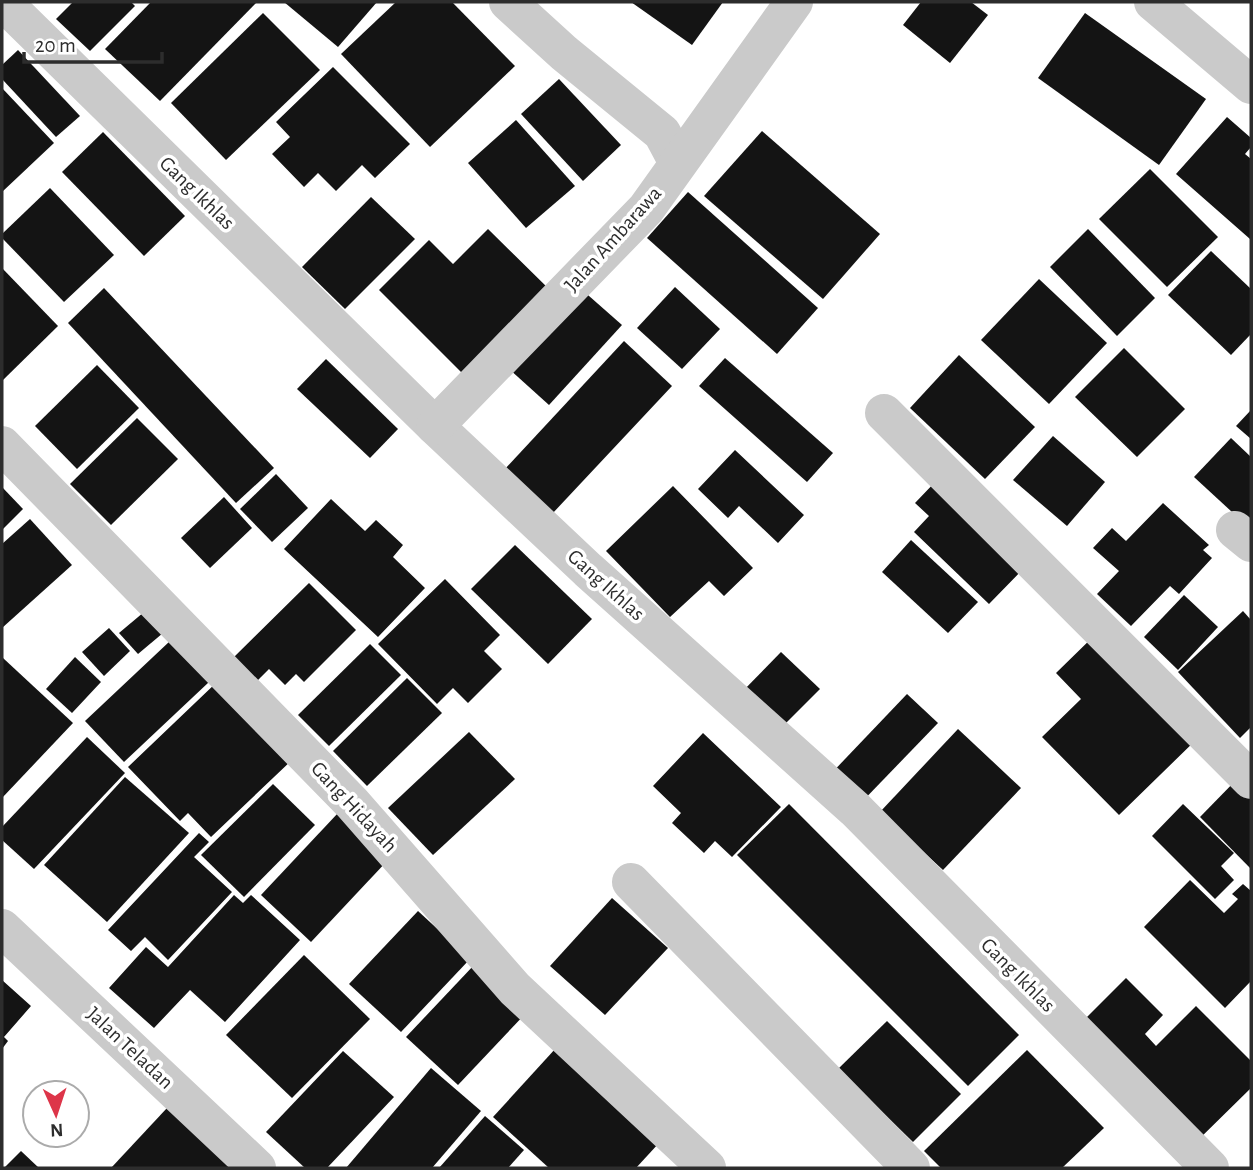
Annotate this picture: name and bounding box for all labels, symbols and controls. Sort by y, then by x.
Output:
scale bar [24,21,163,65]
text: 20 m [35,35,76,56]
street label: Gang Ikhlas [155,152,239,234]
street label: Jalan Ambarawa [561,182,666,296]
street label: Gang Ikhlas [564,545,648,625]
street label: Gang Hidayah [307,758,401,856]
street label: Gang Ikhlas [977,934,1059,1016]
street label: Jalan Teladan [83,1003,177,1093]
north arrow [21,1079,91,1149]
text: N [50,1120,64,1139]

